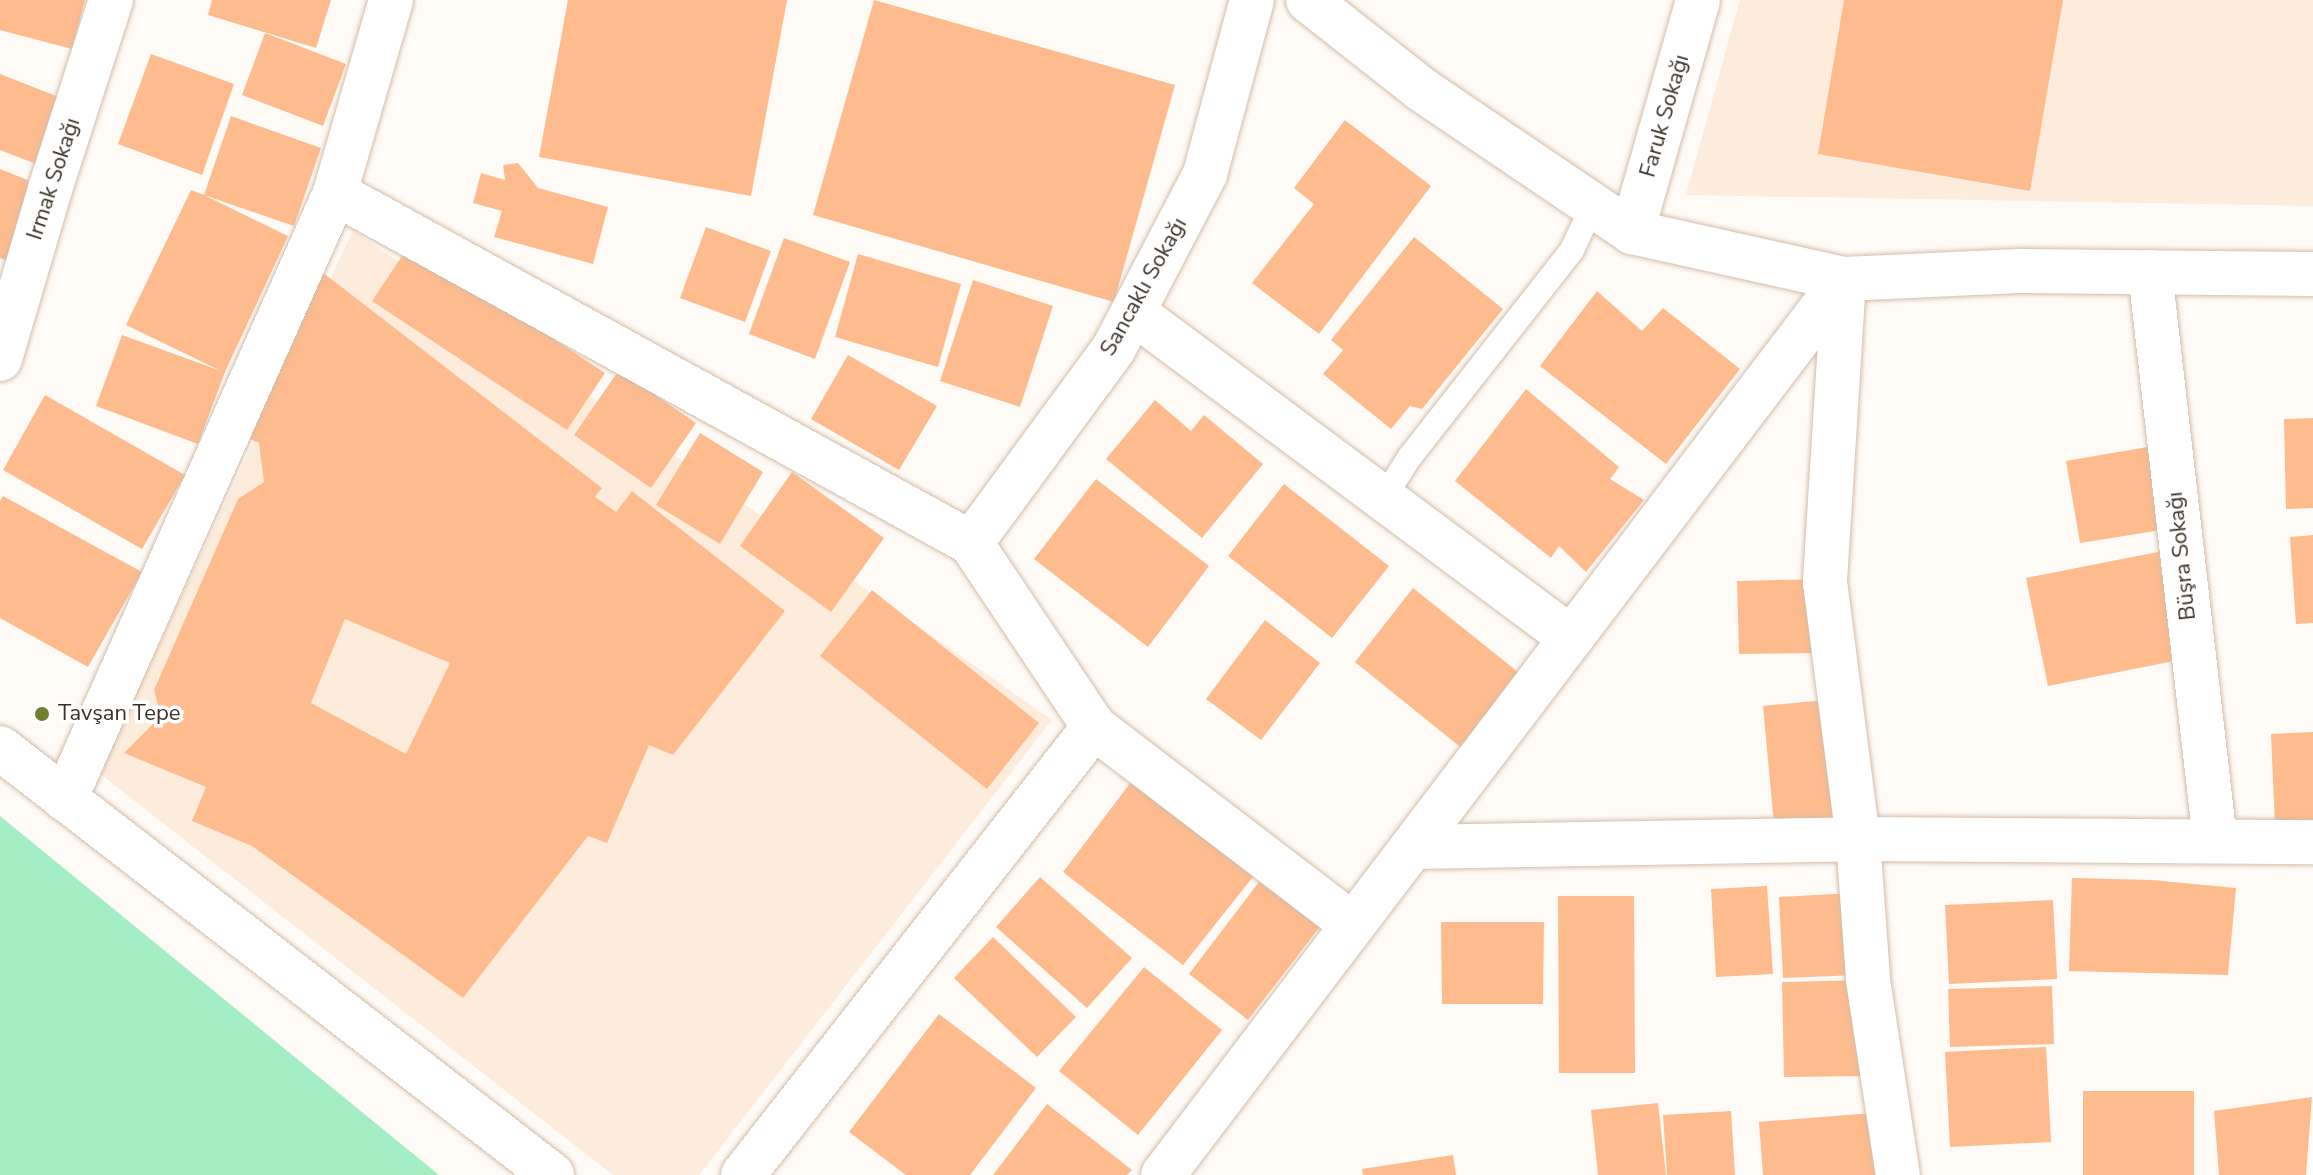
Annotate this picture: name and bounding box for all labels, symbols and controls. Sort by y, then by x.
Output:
street label: Faruk Sokağı [1635,52,1695,180]
street label: Irmak Sokağı [22,115,86,243]
street label: Sancaklı Sokağı [1095,213,1193,361]
street label: Büşra Sokağı [2162,490,2202,622]
place label: Tavşan Tepe [58,701,180,727]
marker: Tavşan Tepe [33,705,51,723]

